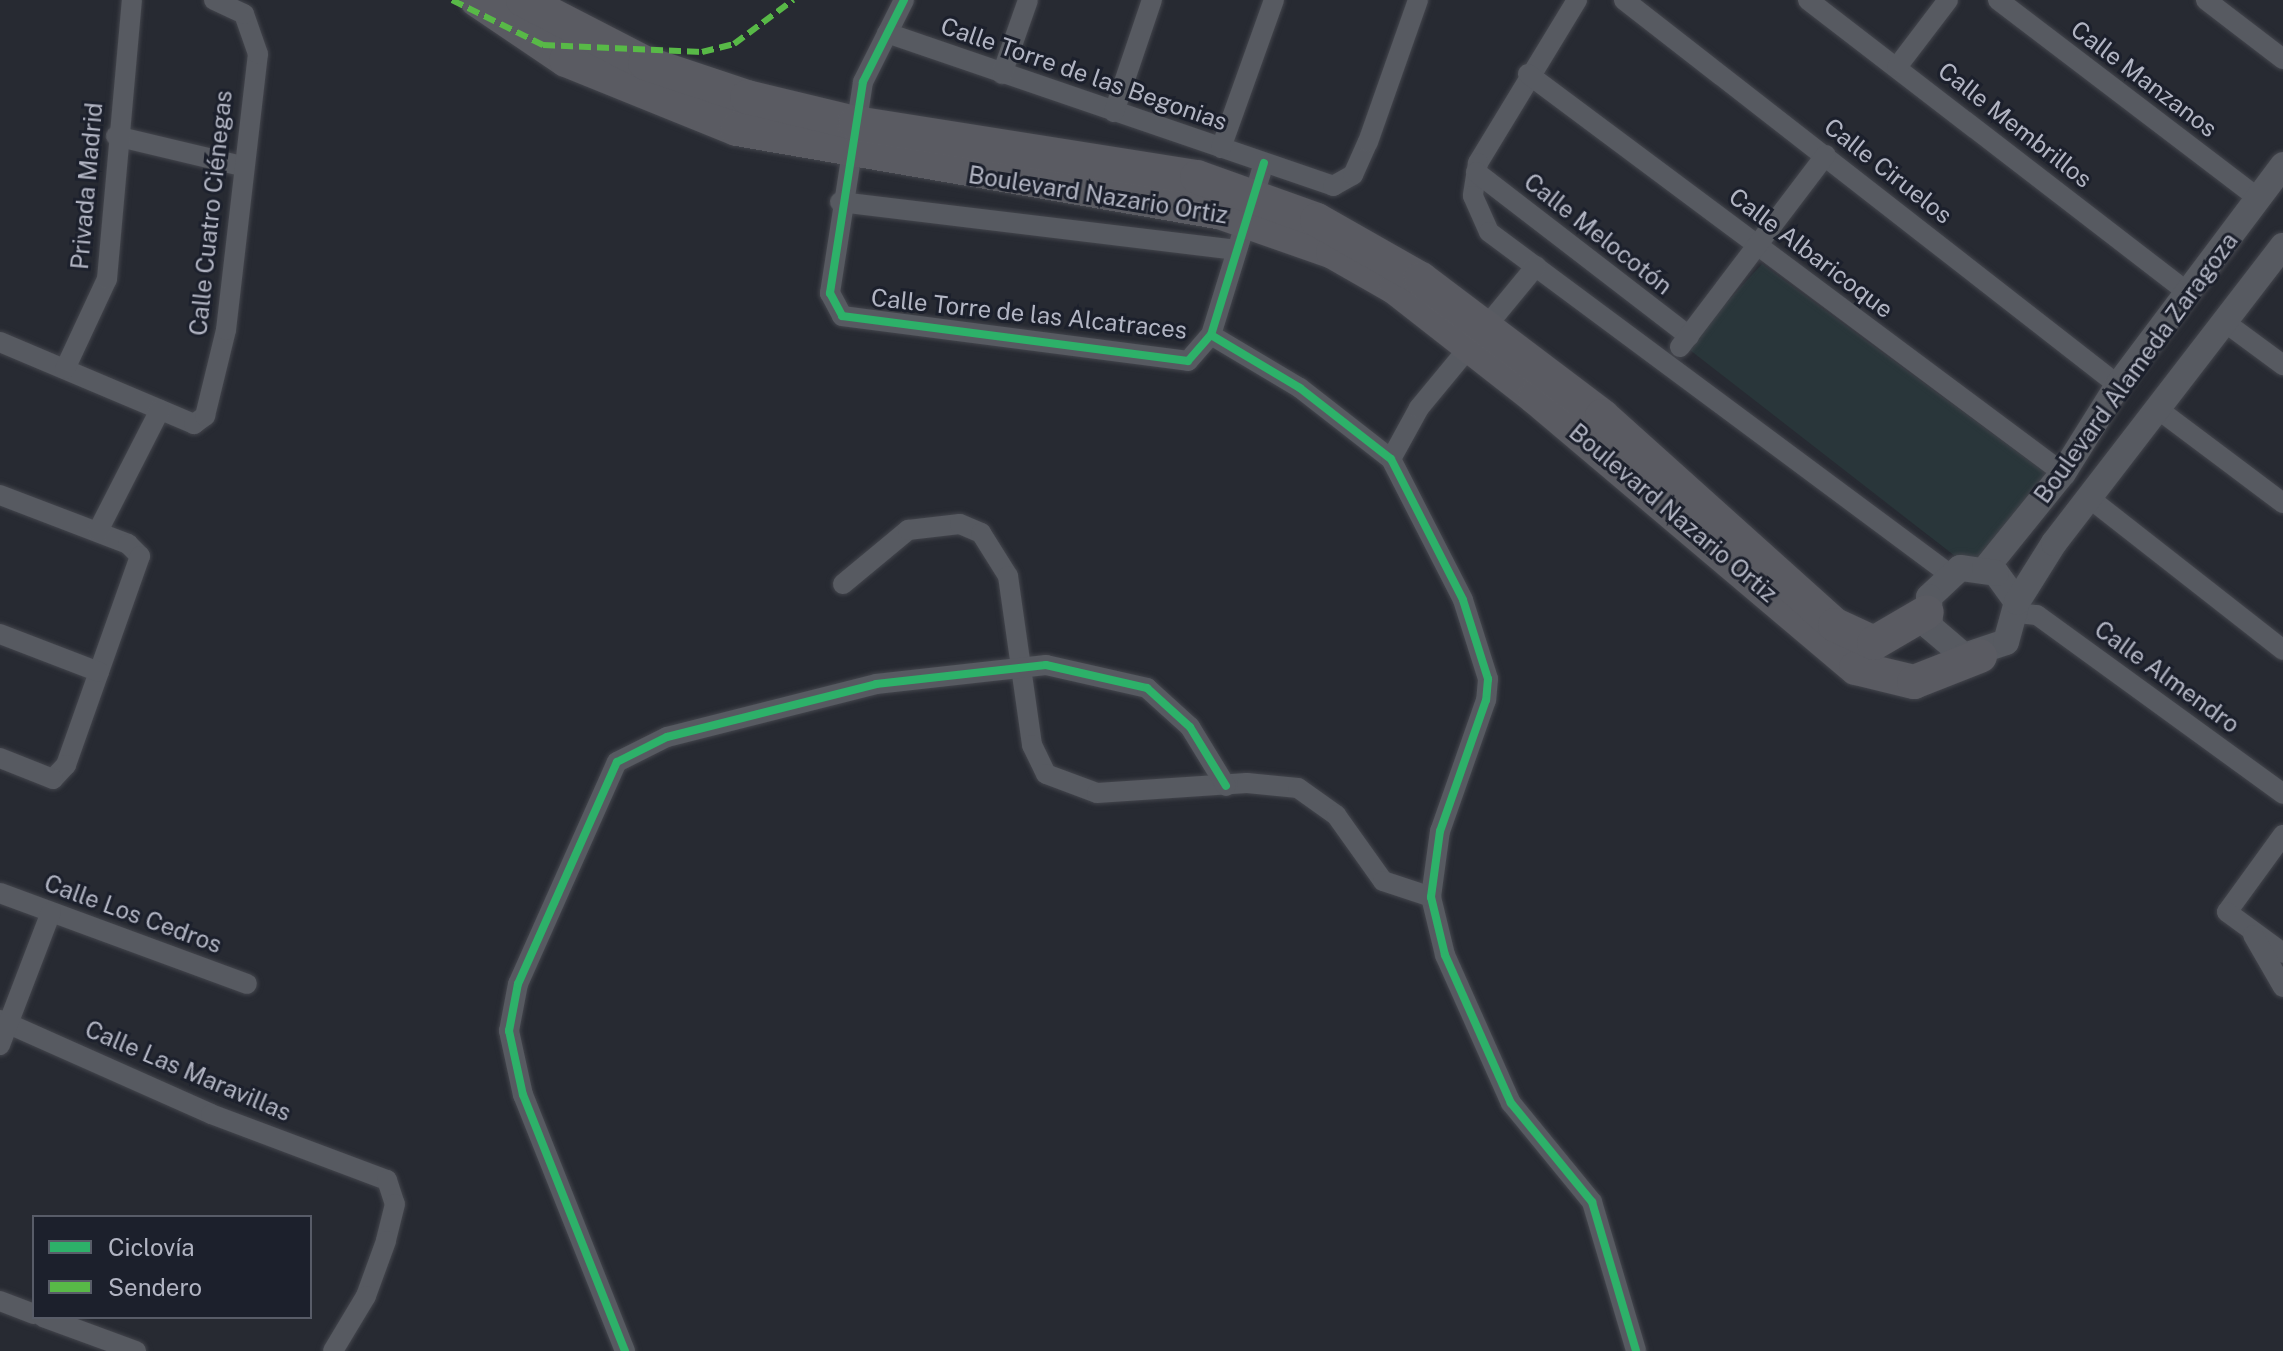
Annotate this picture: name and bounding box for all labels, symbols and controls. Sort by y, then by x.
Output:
street label: Calle Torre de las Begonias [937,11,1231,137]
street label: Calle Manzanos [2065,15,2223,143]
street label: Calle Membrillos [1932,56,2098,194]
street label: Calle Cuatro Ciénegas [184,89,238,337]
street label: Privada Madrid [65,101,109,271]
street label: Calle Ciruelos [1818,112,1958,230]
street label: Boulevard Nazario Ortiz [966,160,1230,230]
street label: Calle Melocotón [1518,167,1678,301]
street label: Calle Albaricoque [1723,182,1899,324]
street label: Boulevard Alameda Zaragoza [2028,227,2244,509]
street label: Calle Torre de las Alcatraces [869,283,1189,345]
street label: Boulevard Nazario Ortiz [1563,418,1783,608]
street label: Calle Almendro [2089,615,2245,739]
street label: Calle Los Cedros [40,869,226,959]
street label: Calle Las Maravillas [81,1015,295,1127]
legend [32,1215,312,1319]
text: Ciclovía [108,1233,195,1261]
text: Sendero [108,1273,202,1301]

